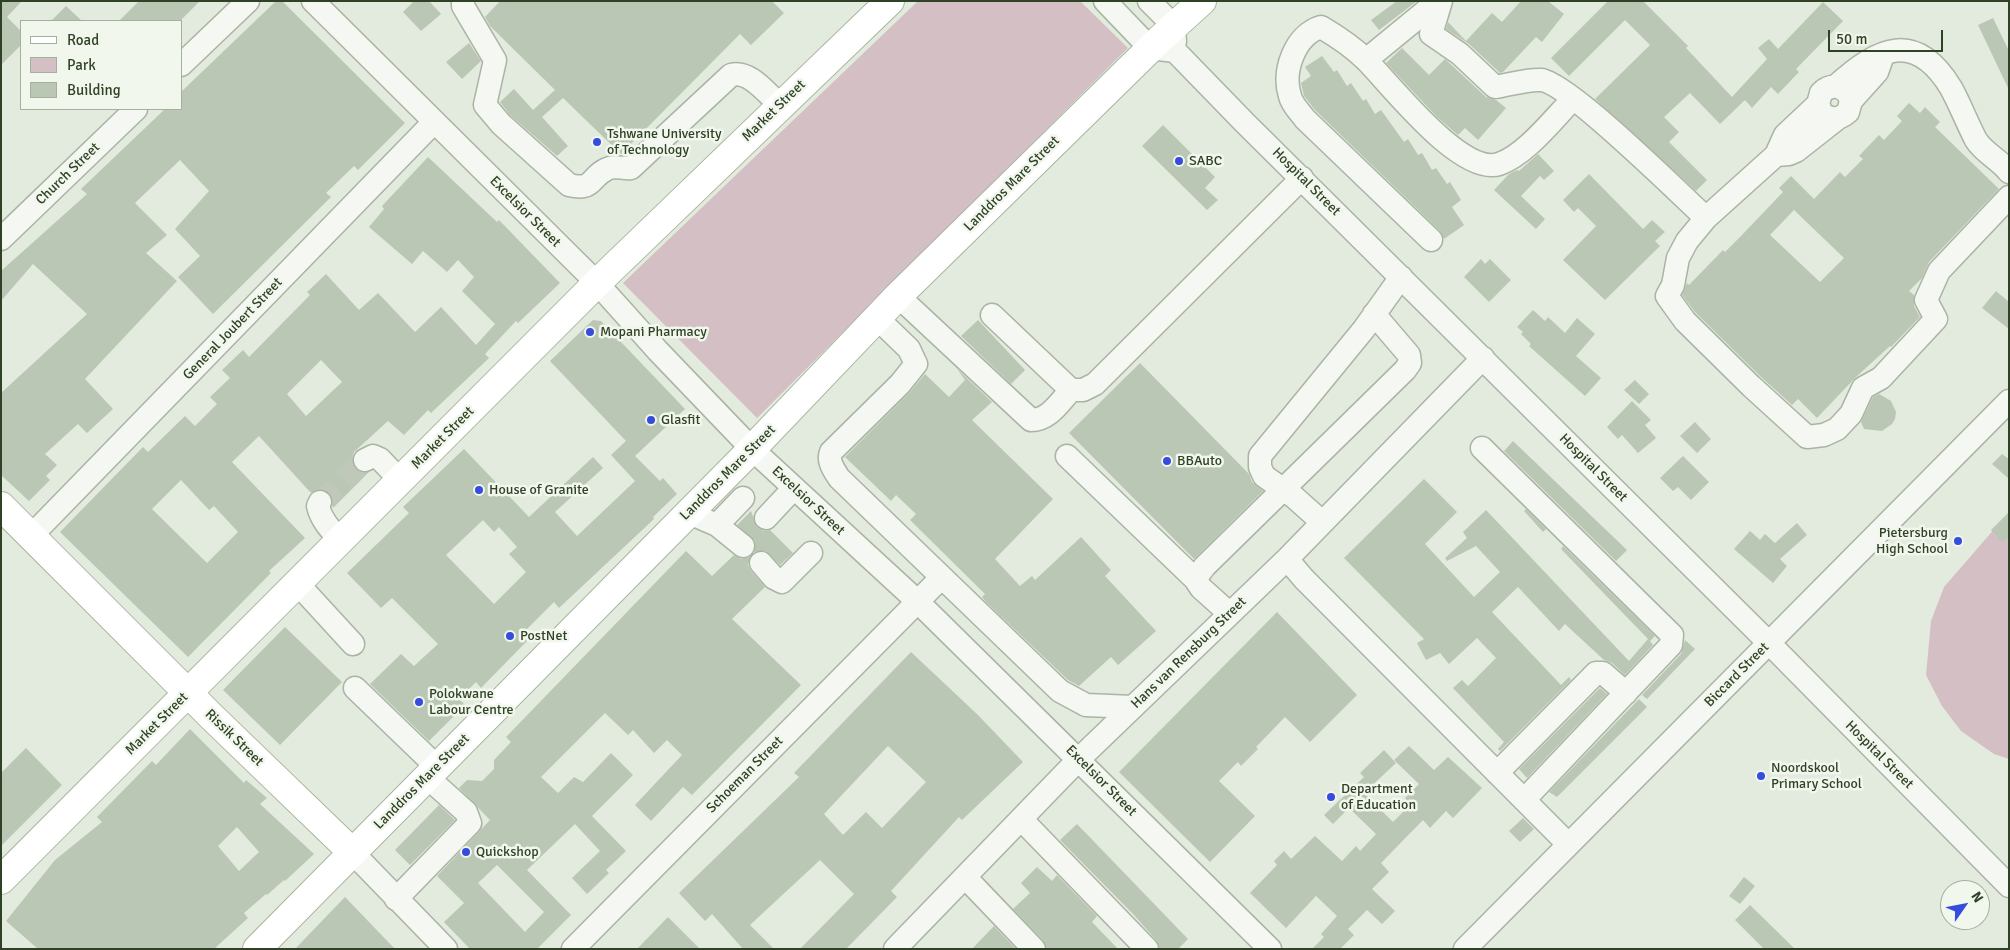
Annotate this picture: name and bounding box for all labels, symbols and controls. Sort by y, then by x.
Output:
legend [20,20,182,110]
scale bar [1830,20,1945,52]
text: 50 m [1836,30,1867,48]
text: Road [67,31,99,49]
text: Park [67,56,96,74]
street label: Market Street [739,77,809,145]
text: Building [67,81,121,99]
place label: Tshwane University of Technology [607,126,722,158]
street label: Landdros Mare Street [961,133,1063,235]
marker: Tshwane University of Technology [591,136,603,148]
street label: Church Street [33,139,103,209]
street label: Hospital Street [1268,144,1344,220]
place label: SABC [1189,153,1222,169]
marker: SABC [1173,155,1185,167]
street label: Excelsior Street [486,173,564,251]
street label: General Joubert Street [180,274,286,384]
place label: Mopani Pharmacy [600,324,707,340]
marker: Mopani Pharmacy [584,326,596,338]
street label: Market Street [408,403,478,473]
place label: Glasfit [661,412,700,428]
marker: Glasfit [645,414,657,426]
street label: Landdros Mare Street [677,422,779,524]
street label: Hospital Street [1555,430,1631,506]
place label: BBAuto [1177,453,1222,469]
marker: BBAuto [1161,455,1173,467]
street label: Excelsior Street [768,463,848,539]
place label: House of Granite [489,482,589,498]
marker: House of Granite [473,484,485,496]
place label: Pietersburg High School [1876,525,1948,558]
marker: Pietersburg High School [1952,535,1964,547]
street label: Hans van Rensburg Street [1128,594,1250,712]
place label: PostNet [520,628,567,644]
marker: PostNet [504,630,516,642]
street label: Biccard Street [1701,639,1773,711]
place label: Polokwane Labour Centre [429,686,514,719]
street label: Market Street [122,689,192,759]
marker: Polokwane Labour Centre [413,696,425,708]
street label: Rissik Street [201,706,267,770]
street label: Hospital Street [1841,717,1917,793]
street label: Landdros Mare Street [371,731,473,833]
street label: Schoeman Street [703,733,787,817]
street label: Excelsior Street [1062,742,1140,820]
place label: Noordskool Primary School [1771,760,1862,792]
marker: Noordskool Primary School [1755,770,1767,782]
place label: Department of Education [1341,781,1416,814]
marker: Department of Education [1325,791,1337,803]
place label: Quickshop [476,844,539,860]
marker: Quickshop [460,846,472,858]
north arrow [1940,880,1990,930]
text: N [1967,888,1987,906]

